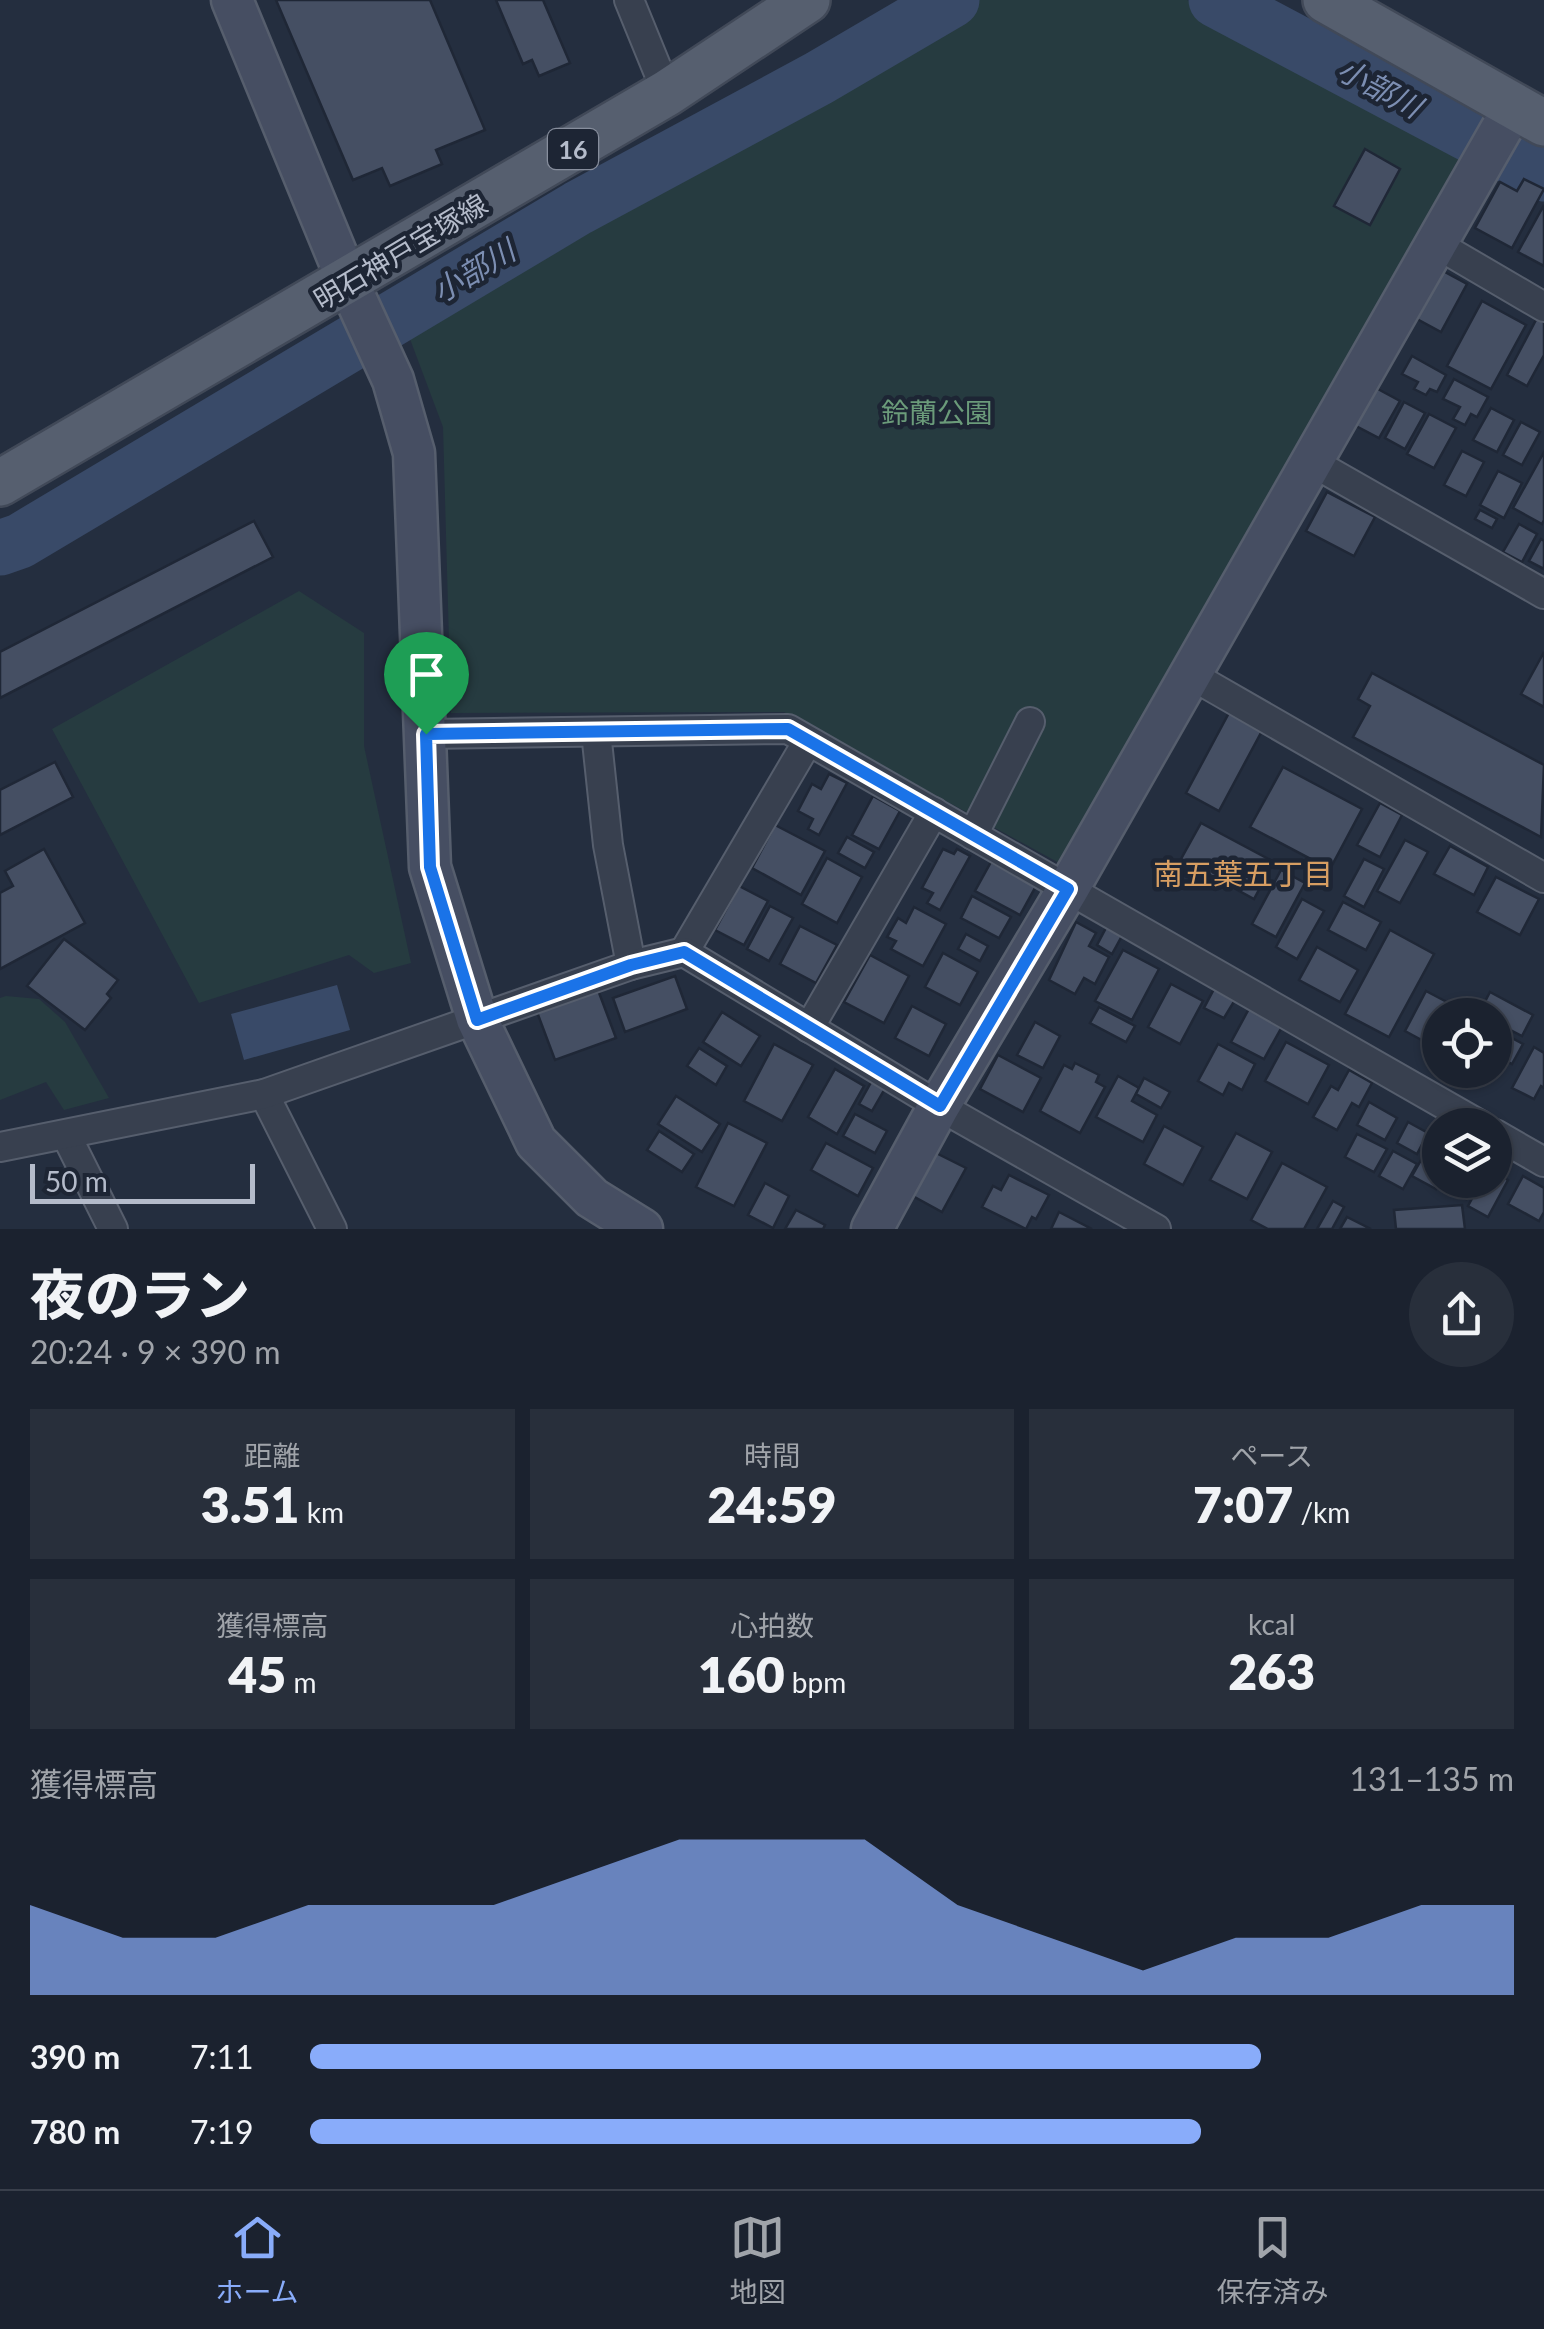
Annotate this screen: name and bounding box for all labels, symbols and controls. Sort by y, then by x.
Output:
water label: 小部川 [1332,50,1431,125]
road number: 16 [548,129,598,169]
street label: 明石神戸宝塚線 [307,186,493,316]
water label: 小部川 [425,230,523,309]
park label: 鈴蘭公園 [881,395,993,429]
pin [384,632,469,735]
icon: arrive [399,647,454,702]
district label: 南五葉五丁目 [1153,855,1333,891]
map controls [1422,998,1512,1198]
button: locate [1422,998,1512,1088]
button: layers [1422,1108,1512,1198]
scale bar [30,1159,255,1204]
text: 50 m [45,1164,108,1198]
text: 夜のラン [30,1261,250,1327]
button: share [1409,1262,1514,1367]
text: 20:24 · 9 × 390 m [30,1332,281,1371]
text: 距離 [244,1438,300,1472]
text: 時間 [744,1438,800,1472]
text: ペース [1230,1438,1313,1472]
text: 3.51 [201,1474,300,1534]
text: 24:59 [707,1474,837,1534]
text: 7:07 [1193,1474,1293,1534]
text: km [300,1495,344,1529]
text: /km [1293,1495,1350,1529]
text: kcal [1248,1607,1295,1641]
text: 獲得標高 [216,1608,328,1642]
text: 心拍数 [730,1608,814,1642]
text: 263 [1228,1641,1315,1701]
text: 45 [228,1644,286,1704]
text: 160 [698,1644,785,1704]
text: m [286,1665,316,1699]
text: bpm [785,1665,846,1699]
text: 131–135 m [1350,1759,1514,1798]
text: 獲得標高 [30,1764,158,1803]
text: 390 m [30,2037,120,2076]
text: 7:11 [190,2037,254,2076]
text: 780 m [30,2112,120,2151]
text: 7:19 [190,2112,254,2151]
tab: ホーム [215,2210,299,2310]
tab: 地図 [730,2210,786,2310]
tab: 保存済み [1216,2210,1329,2310]

